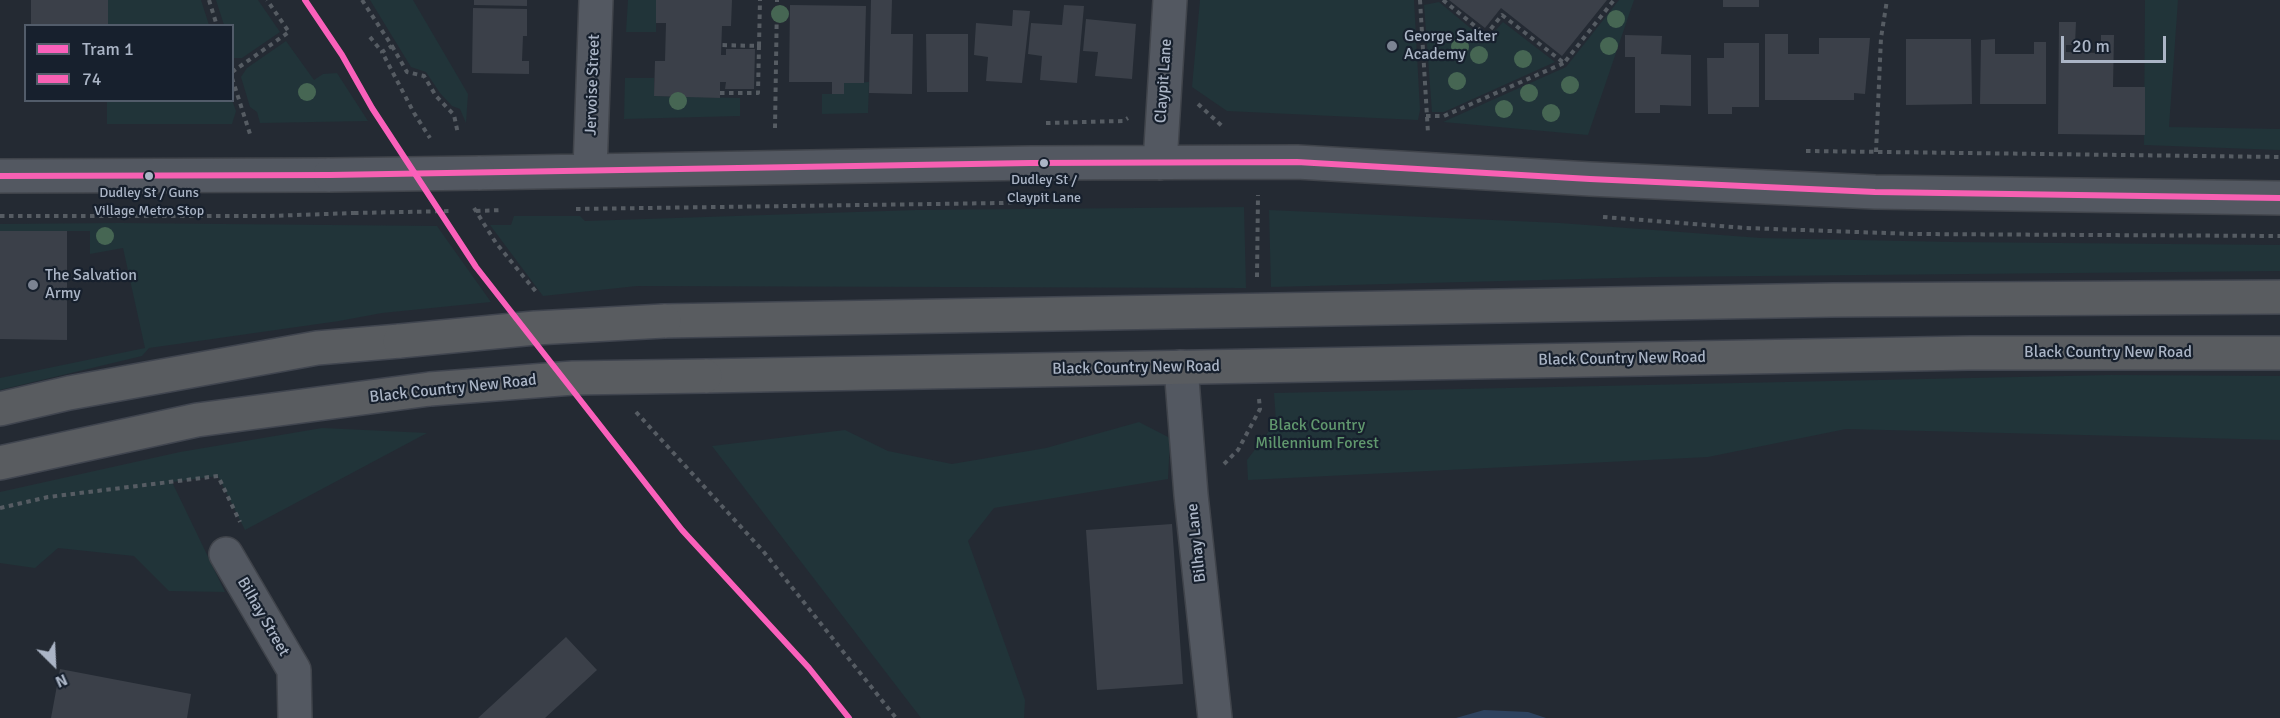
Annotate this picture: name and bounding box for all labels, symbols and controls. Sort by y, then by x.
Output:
legend [24,24,234,102]
scale bar [2064,24,2169,62]
place label: George Salter Academy [1404,27,1497,65]
street label: Jervoise Street [582,34,604,136]
text: 20 m [2072,35,2110,57]
text: Tram 1 [82,38,134,60]
street label: Claypit Lane [1151,38,1177,124]
marker: George Salter Academy [1385,39,1399,53]
text: 74 [82,68,101,90]
marker: Dudley St / Claypit Lane [1038,157,1050,169]
marker: Dudley St / Guns Village Metro Stop [143,170,155,182]
place label: Dudley St / Claypit Lane [1007,172,1081,204]
place label: Dudley St / Guns Village Metro Stop [94,185,204,218]
place label: The Salvation Army [45,266,137,304]
marker: The Salvation Army [26,278,40,292]
street label: Black Country New Road [2024,343,2192,363]
street label: Black Country New Road [1538,348,1706,370]
street label: Black Country New Road [1052,357,1220,379]
street label: Black Country New Road [369,371,537,407]
park label: Black Country Millennium Forest [1255,416,1379,454]
street label: Bilhay Lane [1183,503,1211,583]
street label: Bilhay Street [233,574,293,660]
north arrow [24,634,84,694]
text: N [52,669,70,692]

